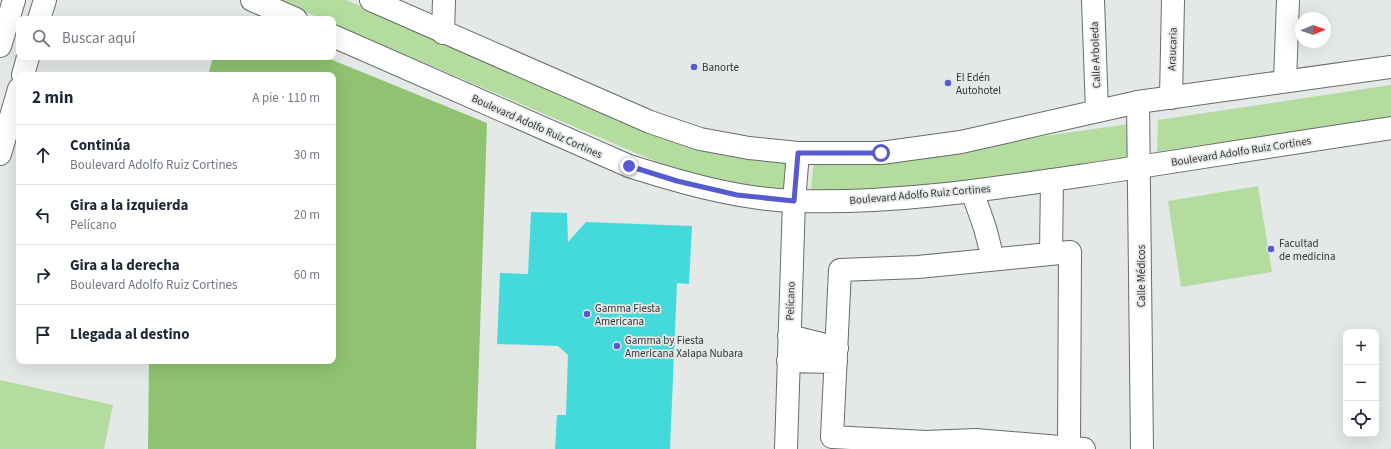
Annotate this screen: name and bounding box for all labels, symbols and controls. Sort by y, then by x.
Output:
north arrow [1295,12,1331,48]
search box [16,16,336,60]
street label: Calle Arboleda [1087,21,1104,89]
icon: search [30,27,52,49]
street label: Araucaria [1164,27,1181,71]
text: Buscar aquí [62,28,135,49]
place label: Banorte [702,60,739,75]
marker: Banorte [689,62,699,72]
place label: El Edén Autohotel [956,70,1001,98]
marker: El Edén Autohotel [943,78,953,88]
text: 2 min [32,86,73,110]
text: A pie · 110 m [252,89,320,107]
street label: Boulevard Adolfo Ruiz Cortines [469,91,605,162]
street label: Boulevard Adolfo Ruiz Cortines [1170,133,1313,170]
text: Continúa [70,135,131,156]
icon: ahead [32,144,54,166]
route start [872,144,890,162]
text: 30 m [294,146,320,164]
text: Boulevard Adolfo Ruiz Cortines [70,156,237,174]
route end [620,157,638,175]
street label: Boulevard Adolfo Ruiz Cortines [849,181,992,208]
text: Gira a la izquierda [70,195,189,216]
icon: left [32,204,54,226]
text: 20 m [294,206,320,224]
text: Pelícano [70,216,117,234]
place label: Facultad de medicina [1279,236,1335,264]
street label: Calle Médicos [1134,244,1149,307]
marker: Facultad de medicina [1266,244,1276,254]
text: Gira a la derecha [70,255,180,276]
icon: right [32,264,54,286]
text: 60 m [294,266,320,284]
text: Boulevard Adolfo Ruiz Cortines [70,276,237,294]
street label: Pelícano [782,281,799,321]
place label: Gamma Fiesta Americana [595,301,660,329]
marker: Gamma Fiesta Americana [582,309,592,319]
icon: arrive [32,324,54,346]
text: Llegada al destino [70,324,190,345]
map controls [1343,329,1379,437]
button: + [1343,329,1379,365]
place label: Gamma by Fiesta Americana Xalapa Nubara [625,333,743,361]
marker: Gamma by Fiesta Americana Xalapa Nubara [612,341,622,351]
button: − [1343,365,1379,401]
button: locate [1343,401,1379,437]

